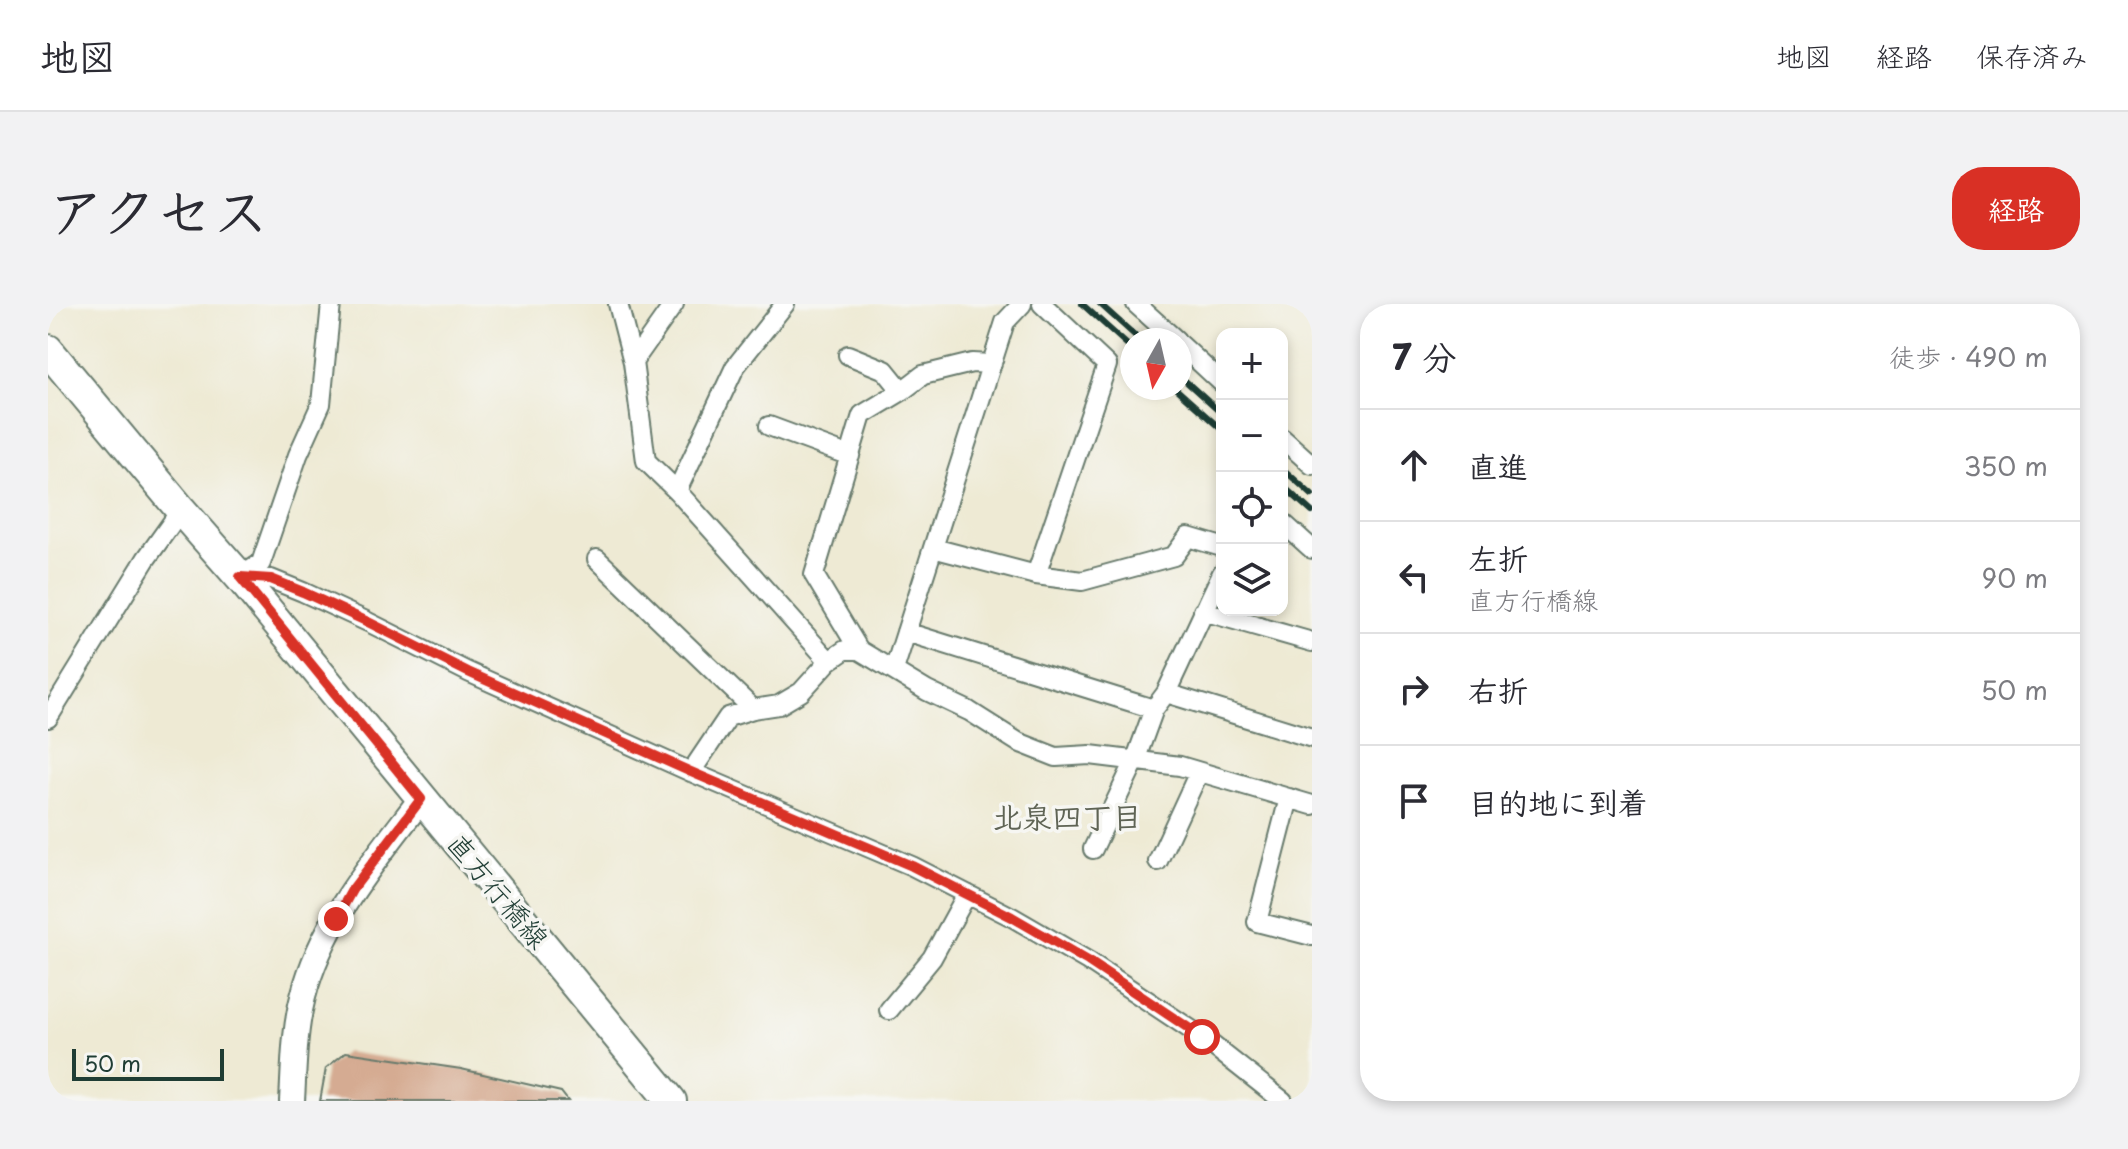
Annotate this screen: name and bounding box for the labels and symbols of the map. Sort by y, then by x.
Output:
north arrow [1120,328,1192,400]
district label: 北泉四丁目 [992,793,1142,838]
street label: 直方行橋線 [438,823,561,957]
route end [318,901,354,937]
route start [1184,1019,1220,1055]
scale bar [72,1045,224,1081]

